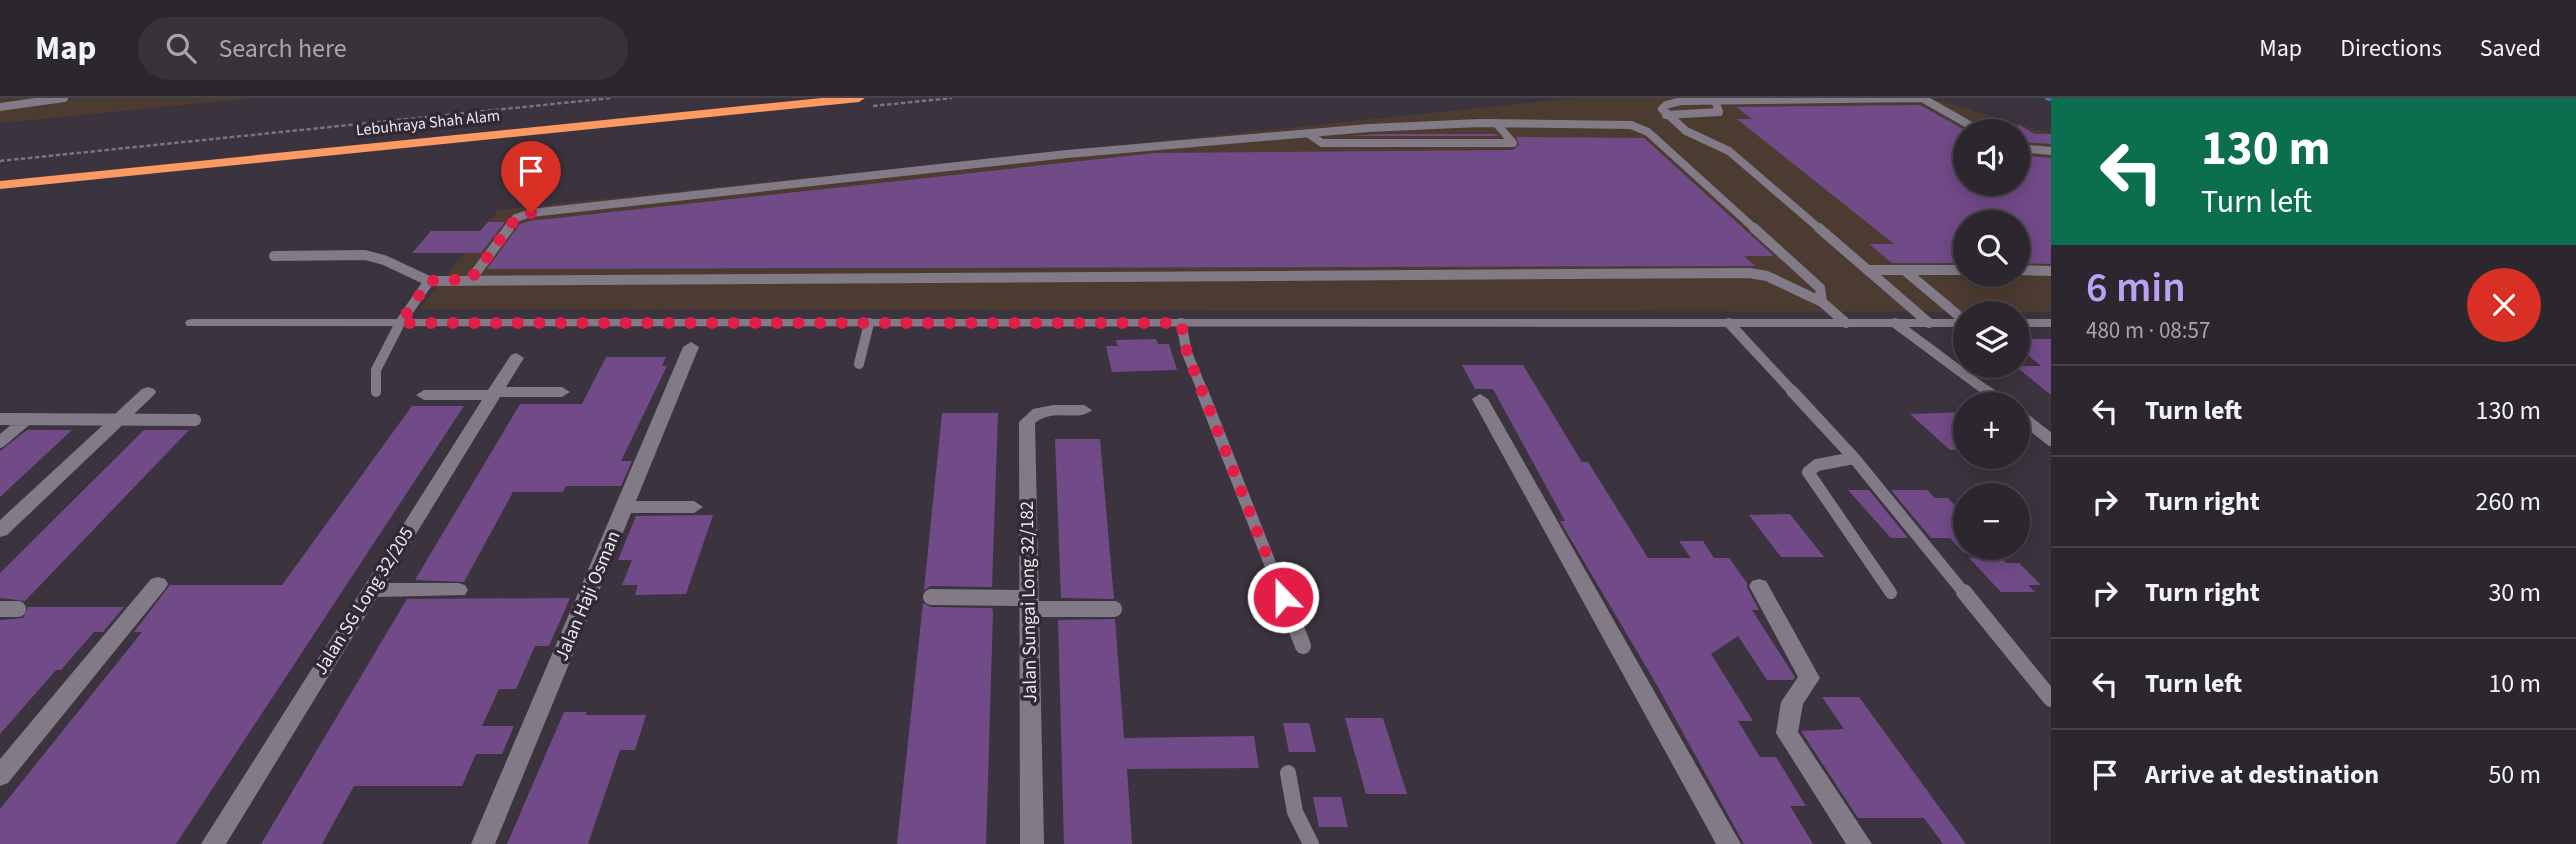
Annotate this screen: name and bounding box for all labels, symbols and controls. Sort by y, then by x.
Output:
search box [138,17,628,80]
text: Map [35,25,96,72]
icon: search [162,29,200,67]
text: Search here [218,30,347,67]
text: Map [2259,31,2302,66]
text: Directions [2340,31,2442,66]
text: Saved [2480,31,2541,66]
street label: Lebuhraya Shah Alam [355,104,501,142]
text: 130 m [2201,114,2330,184]
map controls [1953,119,2030,560]
button: sound [1953,119,2030,196]
icon: left [2086,126,2177,217]
pin [501,141,561,213]
icon: arrive [512,152,550,190]
text: Turn left [2201,179,2312,225]
button: search [1953,210,2030,287]
text: 6 min [2086,258,2186,318]
button: close [2467,268,2541,342]
button: layers [1953,301,2030,378]
text: 480 m · 08:57 [2086,314,2210,347]
button: + [1953,392,2030,469]
icon: left [2086,392,2124,430]
text: Turn left [2145,392,2242,429]
text: 130 m [2475,392,2541,429]
button: − [1953,483,2030,560]
icon: right [2086,483,2124,521]
text: Turn right [2145,483,2260,520]
text: 260 m [2475,483,2541,520]
street label: Jalan Sungai Long 32/182 [1014,501,1044,703]
street label: Jalan SG Long 32/205 [308,522,420,680]
street label: Jalan Haji Osman [548,527,628,665]
position arrow [1246,560,1320,634]
icon: right [2086,574,2124,612]
text: Turn right [2145,574,2260,611]
text: 30 m [2488,574,2541,611]
icon: left [2086,665,2124,703]
text: Turn left [2145,665,2242,702]
text: 10 m [2488,665,2541,702]
icon: arrive [2086,756,2124,794]
text: Arrive at destination [2145,756,2379,793]
text: 50 m [2488,756,2541,793]

